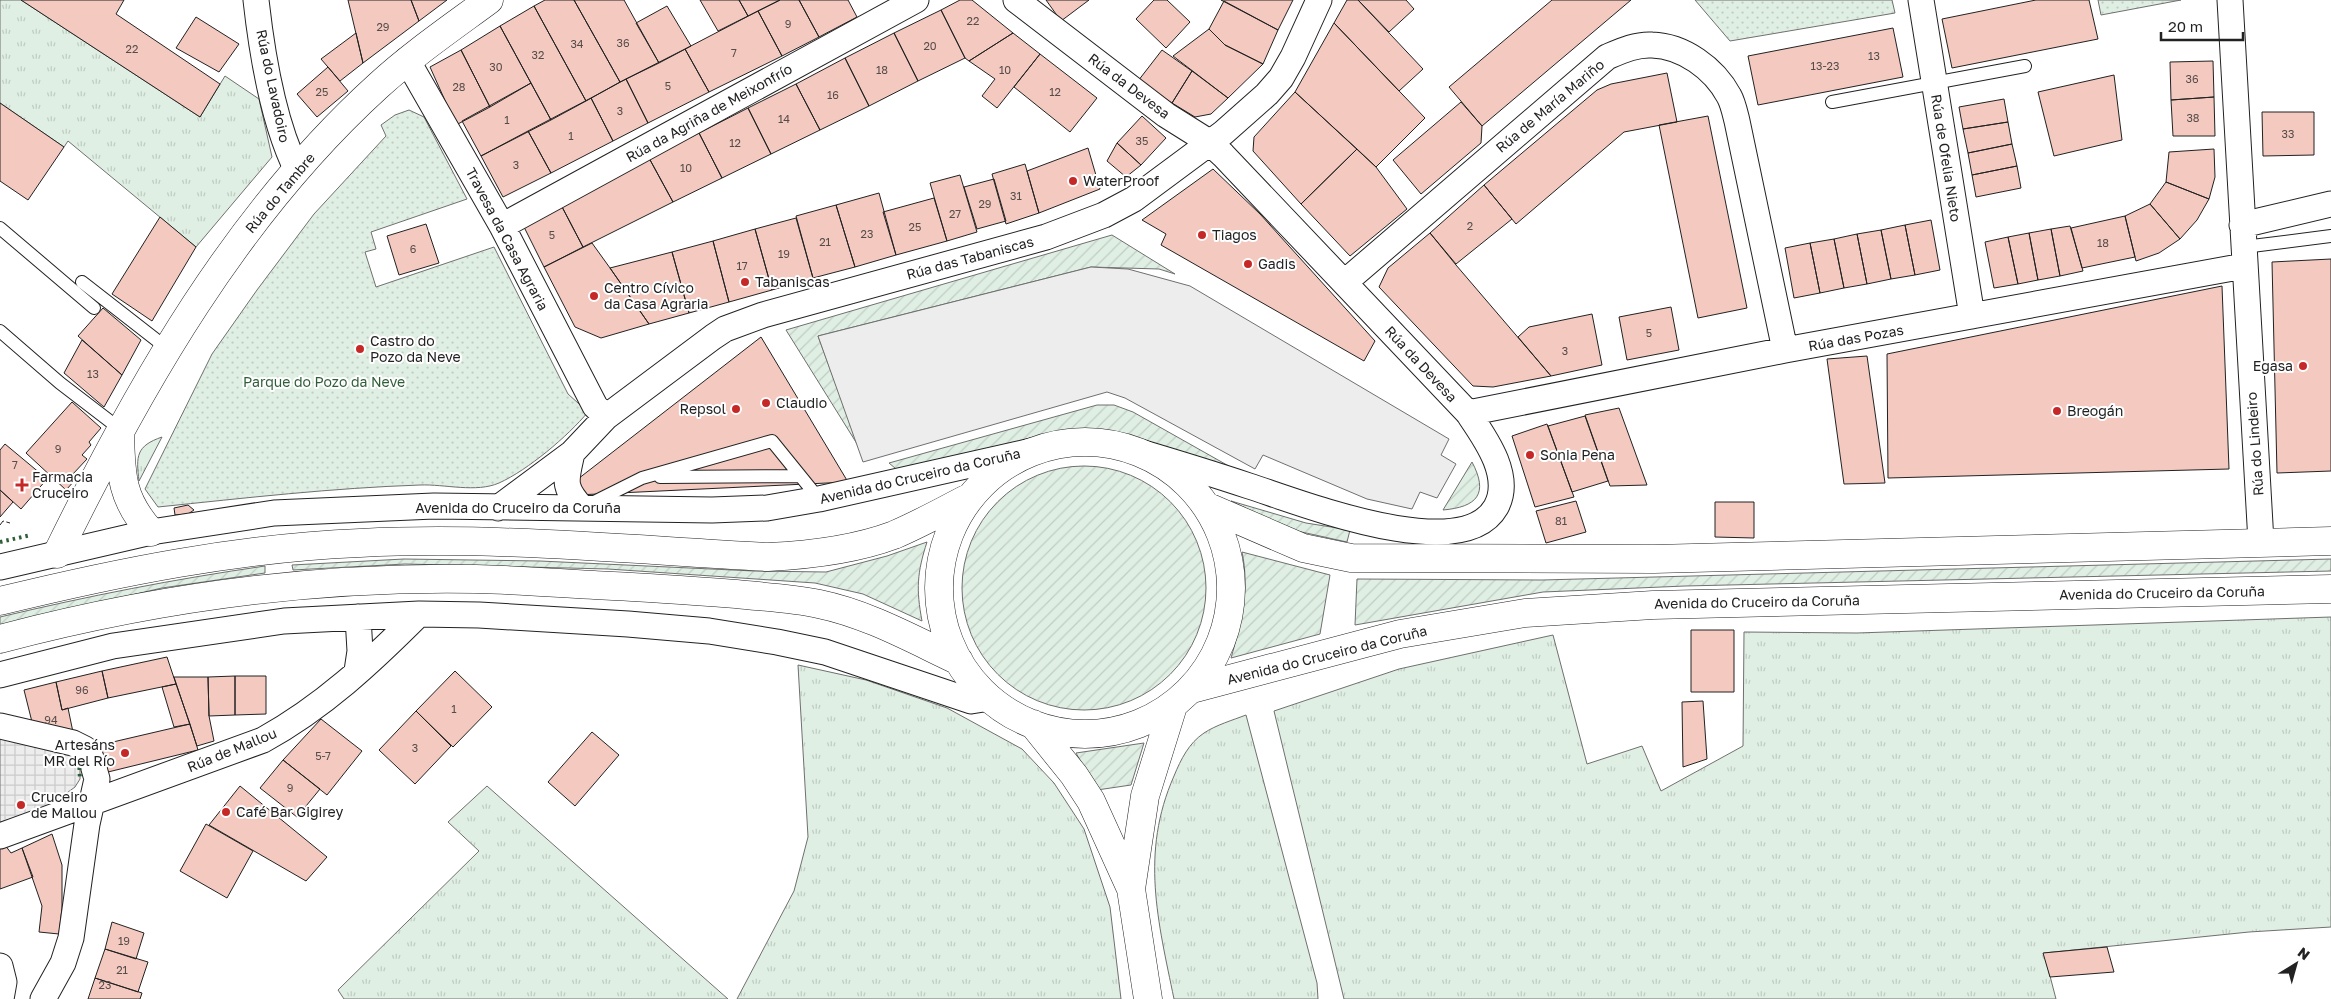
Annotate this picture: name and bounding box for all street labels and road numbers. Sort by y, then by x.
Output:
street label: Rúa do Lavadoiro [253,28,294,144]
street label: Rúa da Devesa [1085,49,1173,122]
street label: Rúa de María Mariño [1492,55,1607,156]
street label: Rúa da Agriña de Meixonfrío [623,60,795,165]
street label: Rúa de Ofelia Nieto [1928,93,1965,223]
street label: Rúa do Tambre [241,149,318,236]
street label: Travesa da Casa Agraria [463,164,552,313]
street label: Rúa das Tabaniscas [904,232,1035,283]
street label: Rúa das Pozas [1807,321,1905,354]
street label: Rúa da Devesa [1382,322,1461,405]
street label: Rúa do Lindeiro [2242,391,2267,497]
street label: Avenida do Cruceiro da Coruña [818,444,1022,507]
street label: Avenida do Cruceiro da Coruña [415,499,621,516]
street label: Avenida do Cruceiro da Coruña [2059,582,2265,603]
street label: Avenida do Cruceiro da Coruña [1654,591,1860,612]
street label: Avenida do Cruceiro da Coruña [1225,621,1429,688]
street label: Rúa de Mallou [185,724,279,775]

